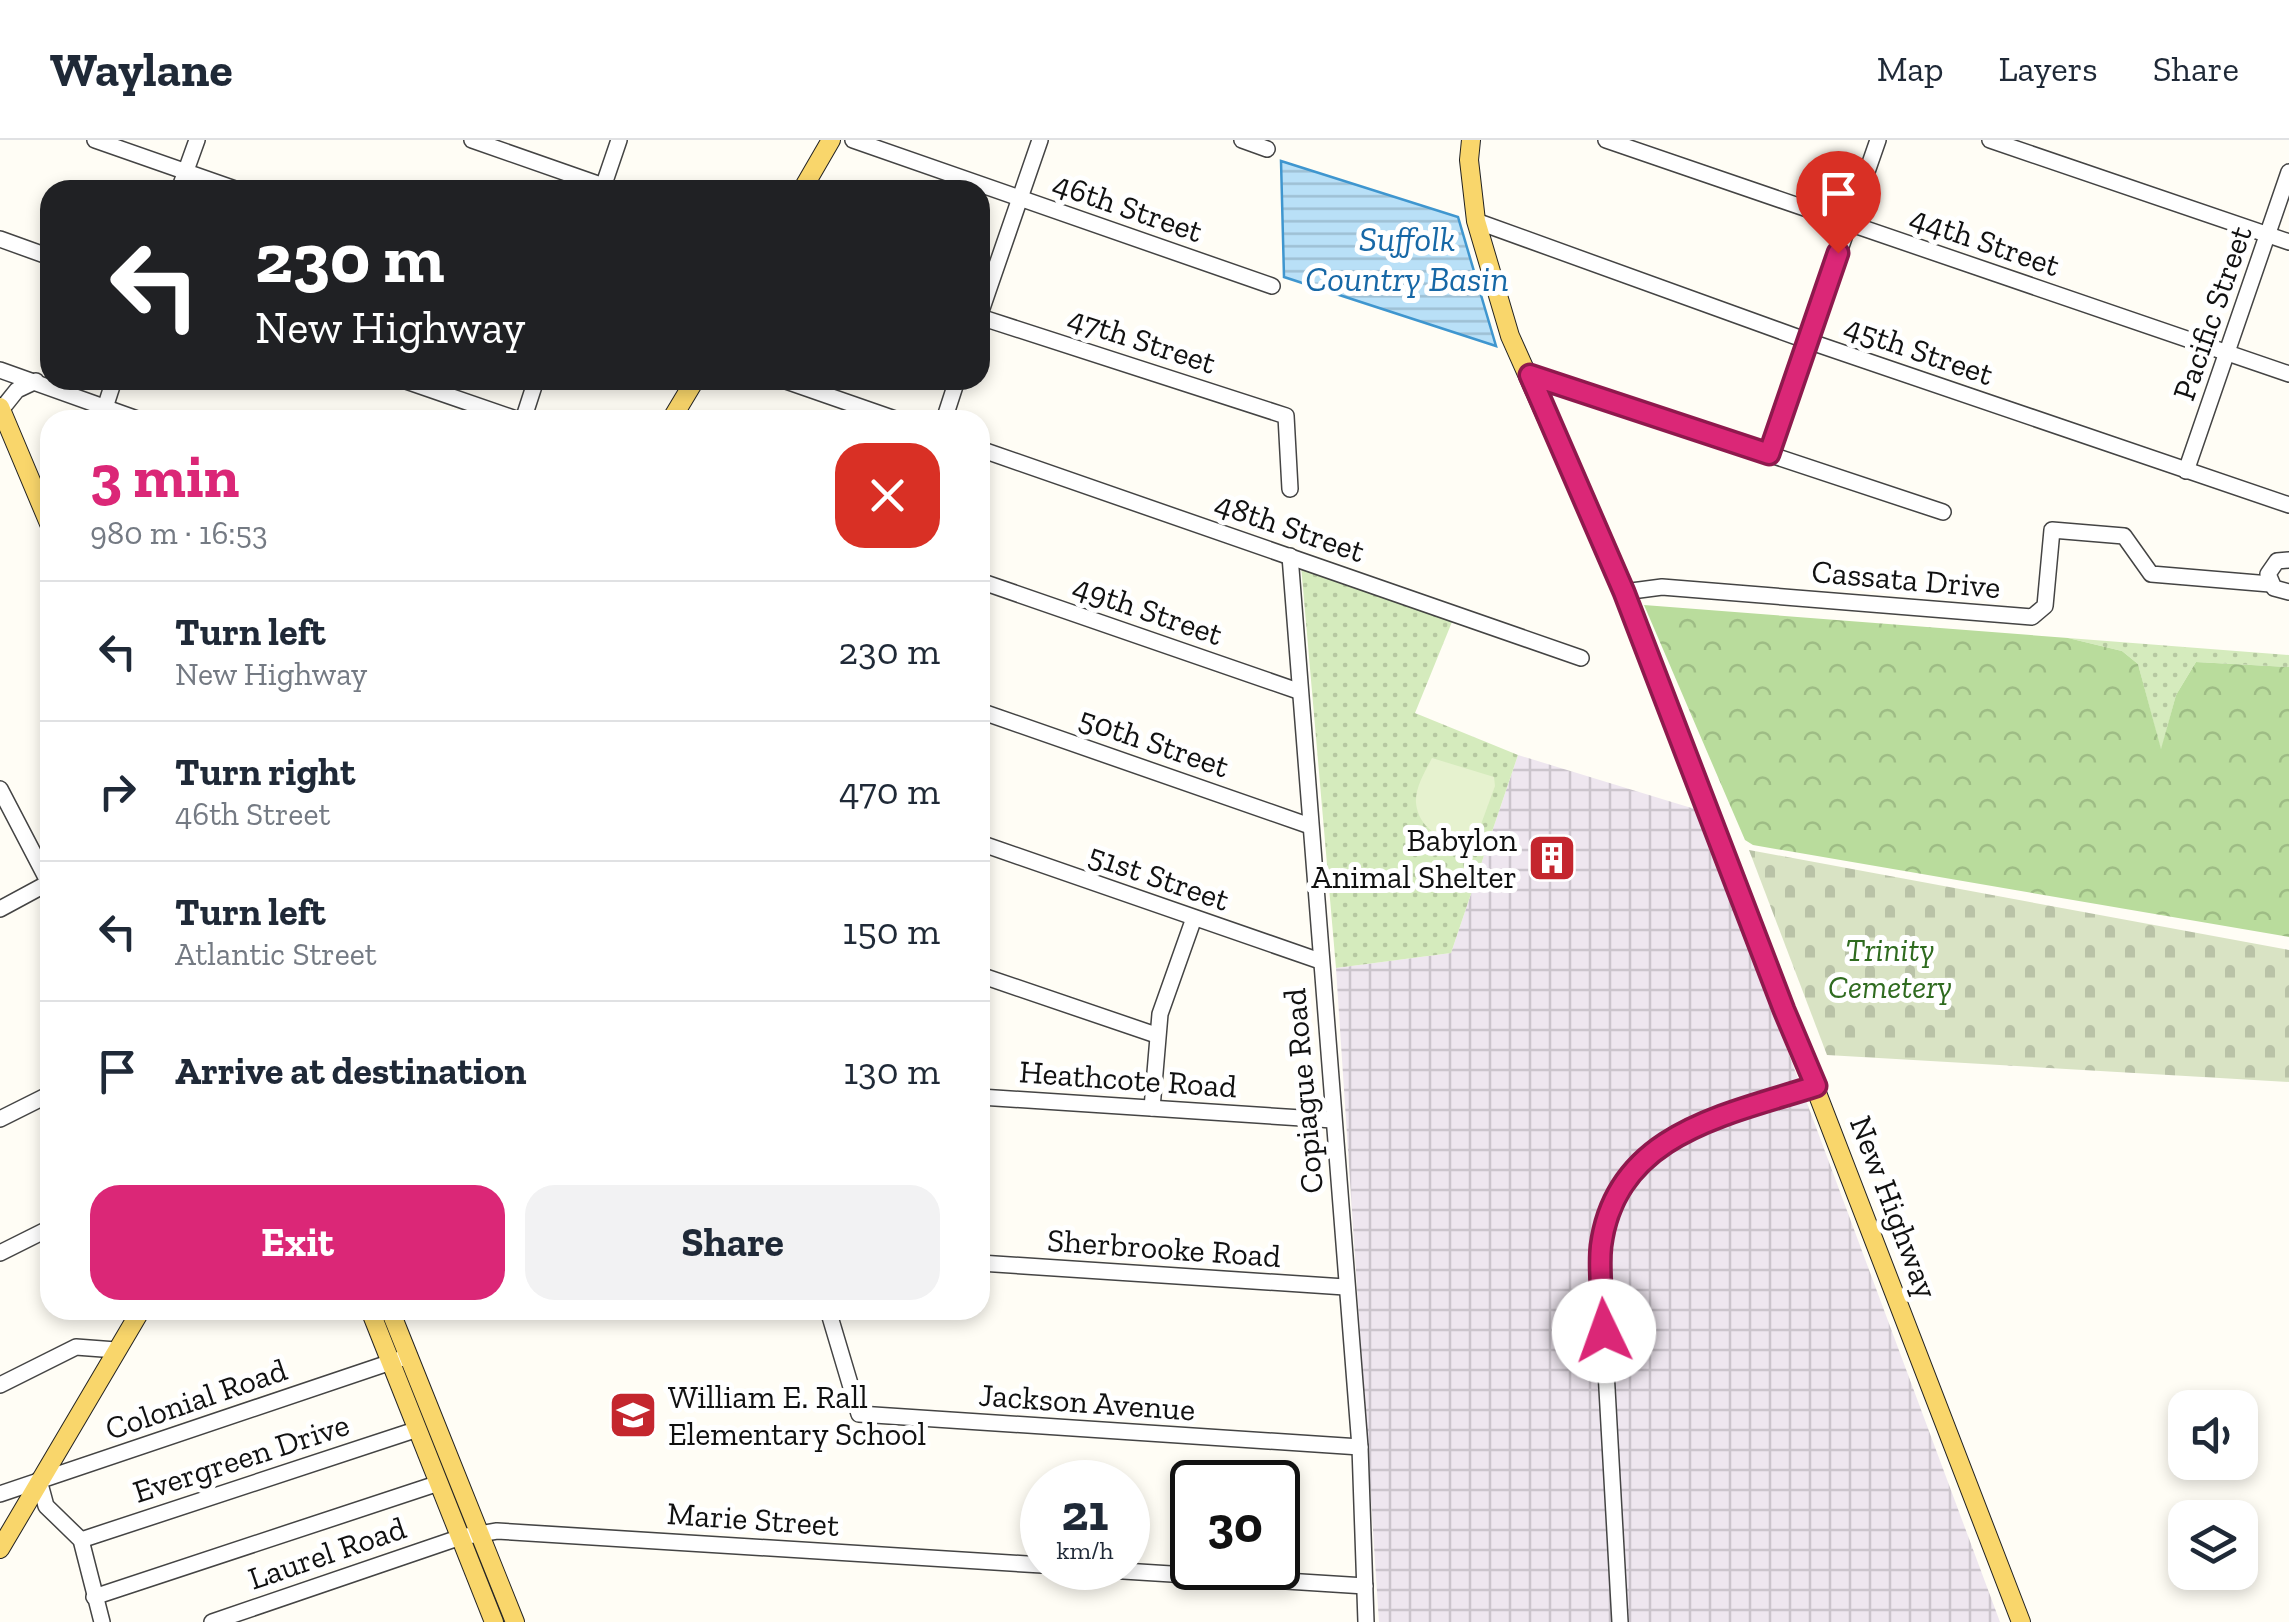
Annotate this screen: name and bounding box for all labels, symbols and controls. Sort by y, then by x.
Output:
text: Waylane [50,41,233,98]
text: Map [1877,48,1944,90]
text: Layers [1999,48,2098,90]
text: Share [2153,48,2239,90]
pin [1796,151,1881,254]
street label: 46th Street [1048,164,1208,250]
icon: arrive [1811,166,1866,221]
street label: 44th Street [1905,198,2065,284]
text: 230 m [255,216,445,300]
water label: Suffolk Country Basin [1305,218,1509,300]
icon: left [90,220,220,350]
street label: Pacific Street [2164,221,2260,405]
street label: 47th Street [1063,298,1221,382]
text: New Highway [255,301,525,355]
street label: 45th Street [1840,307,1998,393]
text: 3 min [90,440,239,512]
button: close [835,443,940,548]
street label: 48th Street [1210,484,1370,570]
text: 980 m · 16:53 [90,514,268,552]
street label: Cassata Drive [1810,552,2002,606]
street label: 49th Street [1068,567,1228,653]
text: Turn left [175,609,326,655]
icon: left [90,624,145,679]
text: 230 m [839,628,940,674]
text: New Highway [175,655,367,693]
street label: 50th Street [1074,699,1234,785]
text: Turn right [175,749,355,795]
icon: right [90,764,145,819]
text: 470 m [839,768,940,814]
text: 46th Street [175,795,330,833]
place label: Babylon Animal Shelter [1311,821,1518,896]
building icon: Babylon Animal Shelter [1526,832,1578,884]
street label: 51st Street [1084,835,1234,919]
text: Turn left [175,889,326,935]
icon: left [90,904,145,959]
text: 150 m [843,908,940,954]
park label: Trinity Cemetery [1828,931,1952,1006]
text: Atlantic Street [175,935,377,973]
street label: Copiague Road [1275,986,1331,1195]
icon: arrive [90,1044,145,1099]
text: Arrive at destination [175,1048,526,1094]
text: 130 m [843,1048,940,1094]
street label: Heathcote Road [1018,1052,1238,1106]
street label: New Highway [1842,1110,1946,1304]
button: Exit [90,1185,505,1300]
button: Share [525,1185,940,1300]
street label: Sherbrooke Road [1046,1221,1282,1275]
position arrow [1552,1279,1656,1383]
street label: Colonial Road [100,1350,292,1448]
street label: Jackson Avenue [977,1375,1197,1429]
place label: William E. Rall Elementary School [668,1378,926,1453]
school or university icon: William E. Rall Elementary School [607,1389,659,1441]
map controls [2168,1390,2258,1590]
button: sound [2168,1390,2258,1480]
street label: Evergreen Drive [128,1405,354,1511]
speed limit sign: 30 [1170,1460,1300,1590]
text: 21 [1061,1483,1109,1543]
street label: Marie Street [666,1494,840,1544]
button: layers [2168,1500,2258,1590]
street label: Laurel Road [243,1508,411,1598]
text: km/h [1056,1535,1114,1565]

